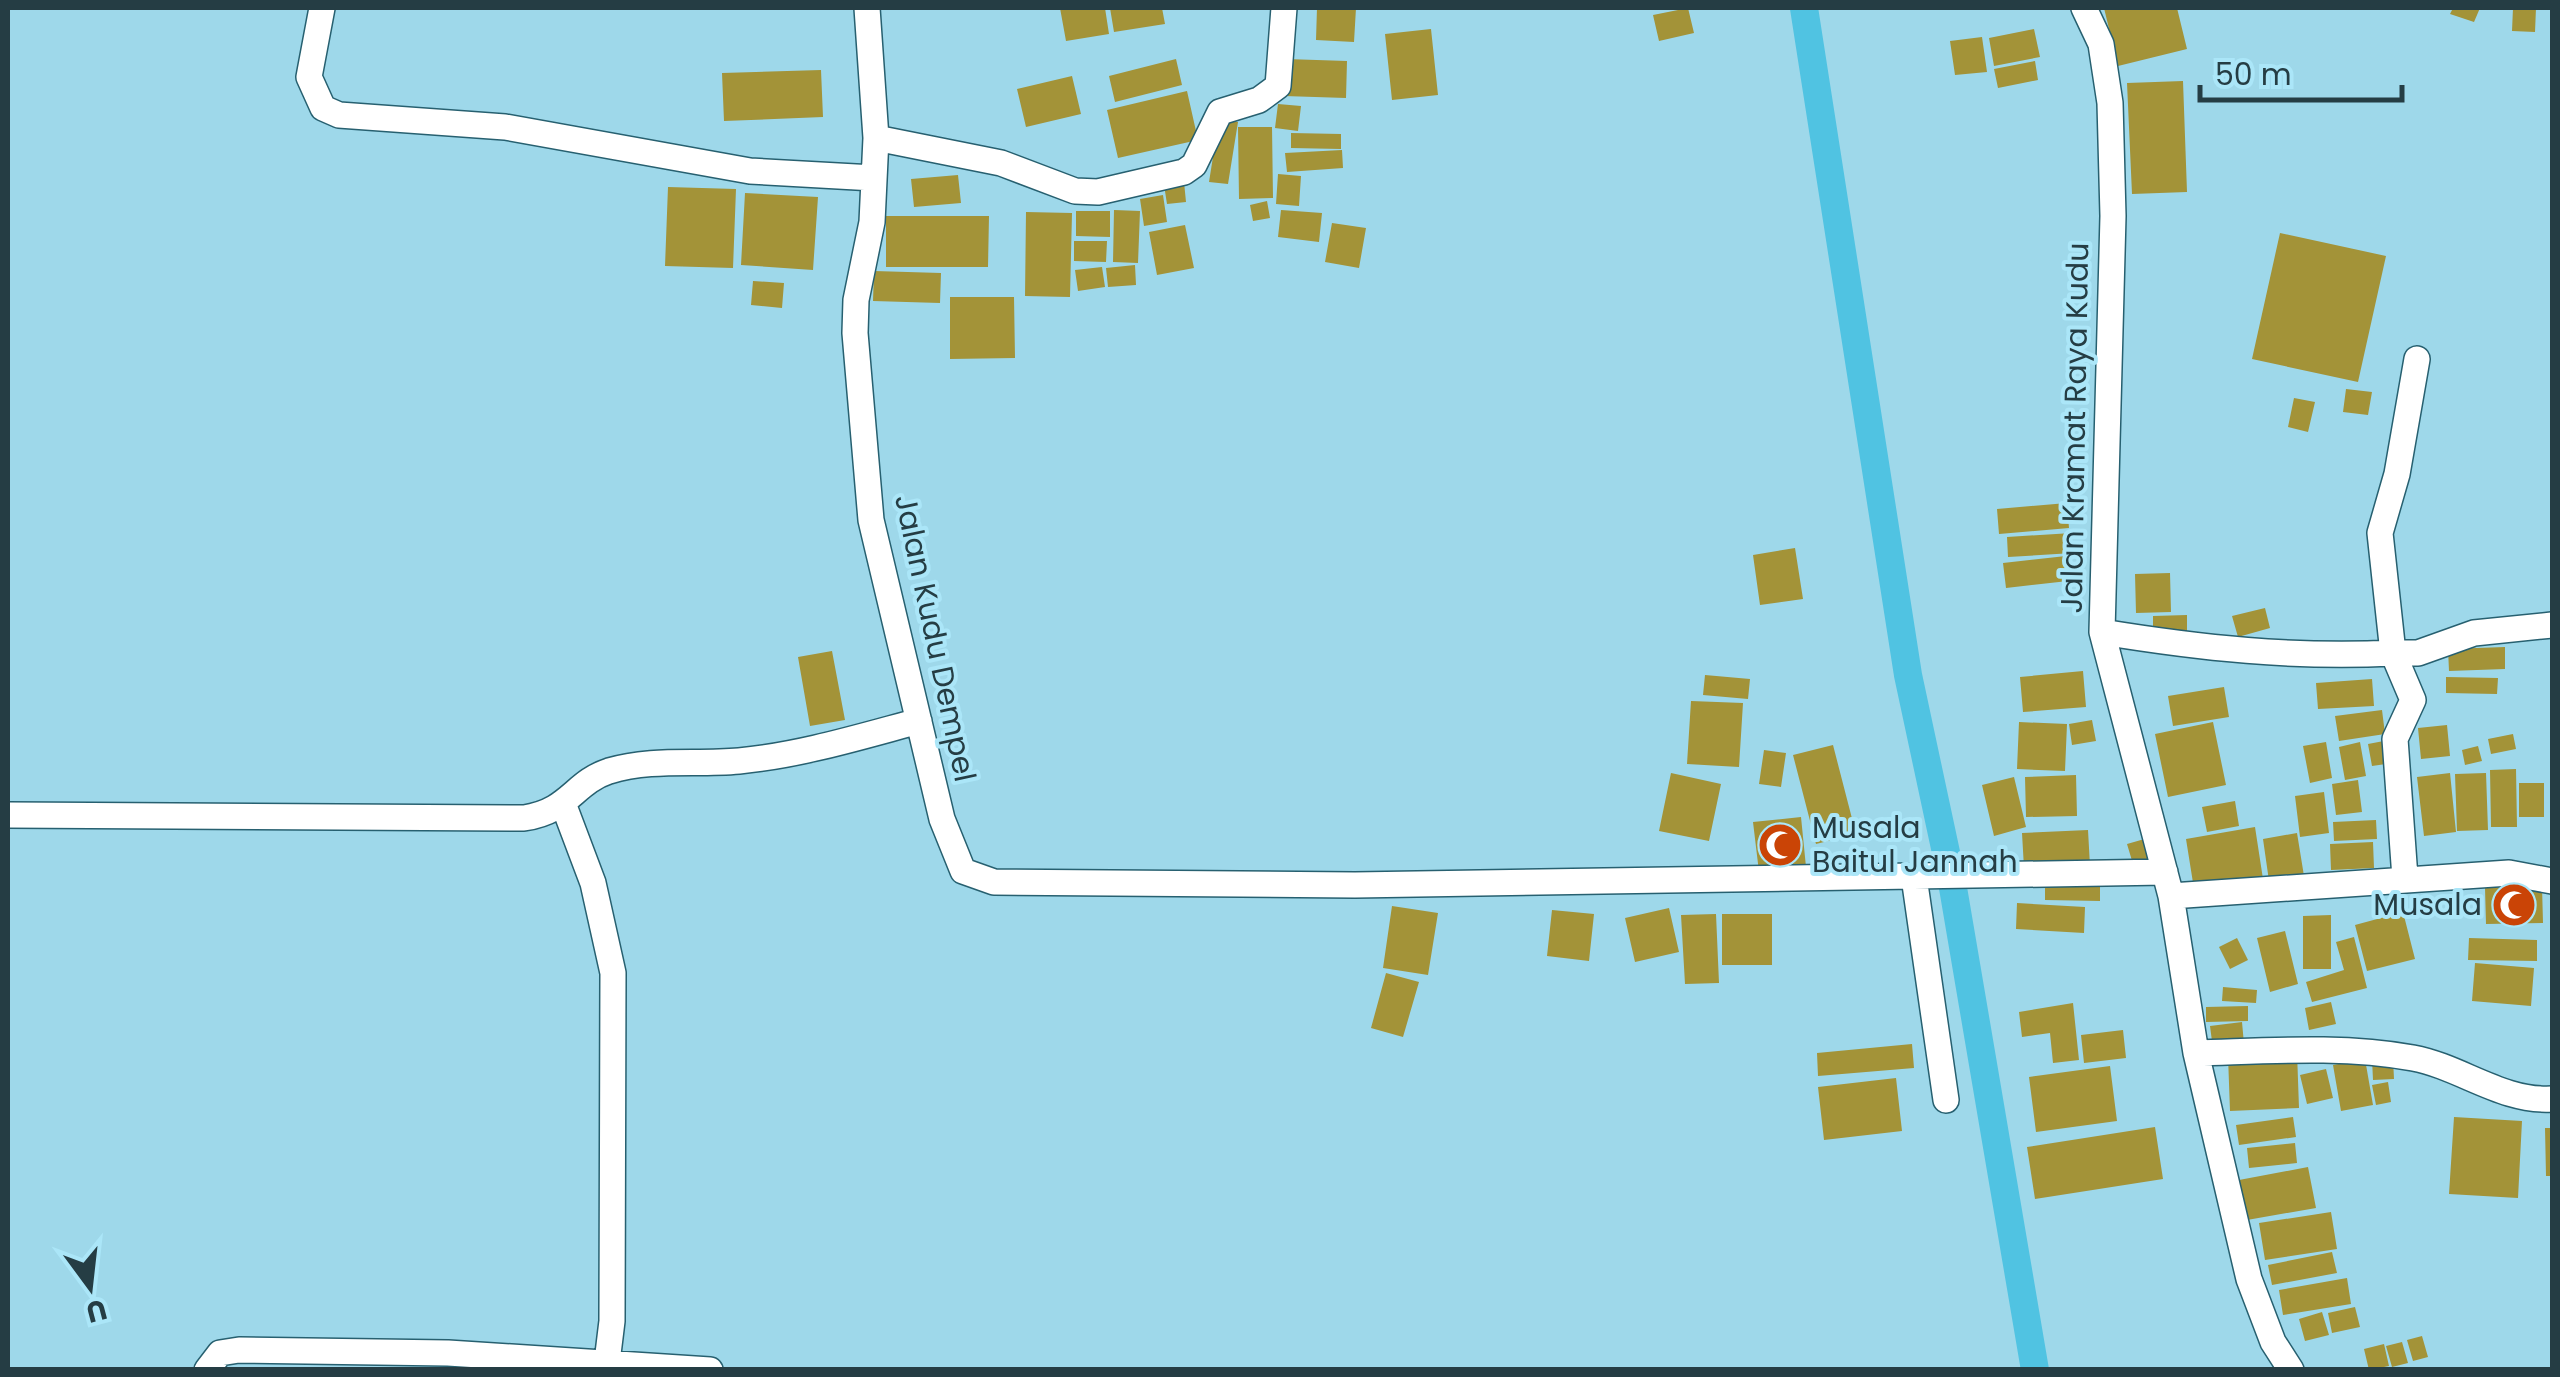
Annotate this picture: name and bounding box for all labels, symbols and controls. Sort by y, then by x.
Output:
scale bar [2200,40,2402,102]
text: 50 m [2215,53,2292,96]
street label: Jalan Kramat Raya Kudu [2050,242,2099,614]
street label: Jalan Kudu Dempel [884,490,987,786]
place label: Musala Baitul Jannah [1812,806,2018,883]
mosque icon: Musala Baitul Jannah [1757,822,1803,868]
mosque icon: Musala [2491,882,2537,928]
place label: Musala [2373,883,2482,926]
north arrow [40,1237,140,1337]
text: U [82,1289,111,1332]

